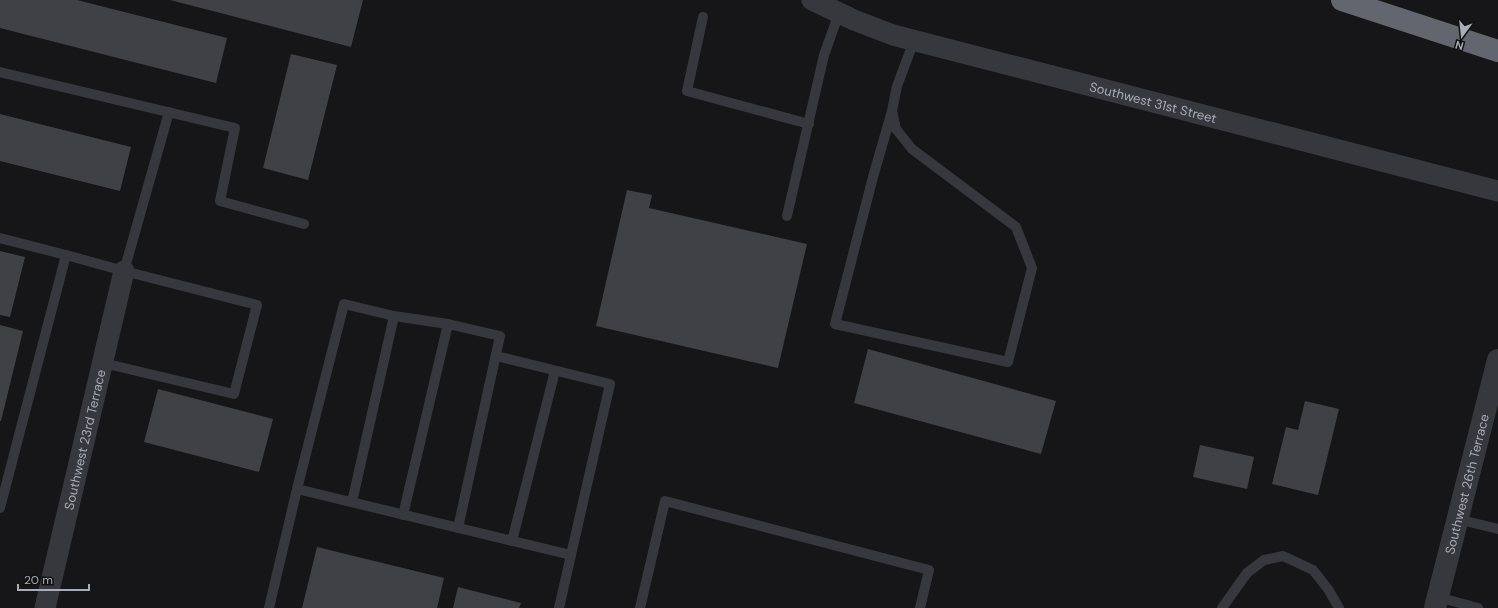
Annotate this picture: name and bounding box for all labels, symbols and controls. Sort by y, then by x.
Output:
north arrow [1442,16,1482,56]
text: N [1454,38,1465,53]
street label: Southwest 31st Street [1088,78,1218,127]
street label: Southwest 23rd Terrace [60,368,109,511]
street label: Southwest 26th Terrace [1441,412,1492,556]
scale bar [18,566,89,592]
text: 20 m [24,572,53,588]

